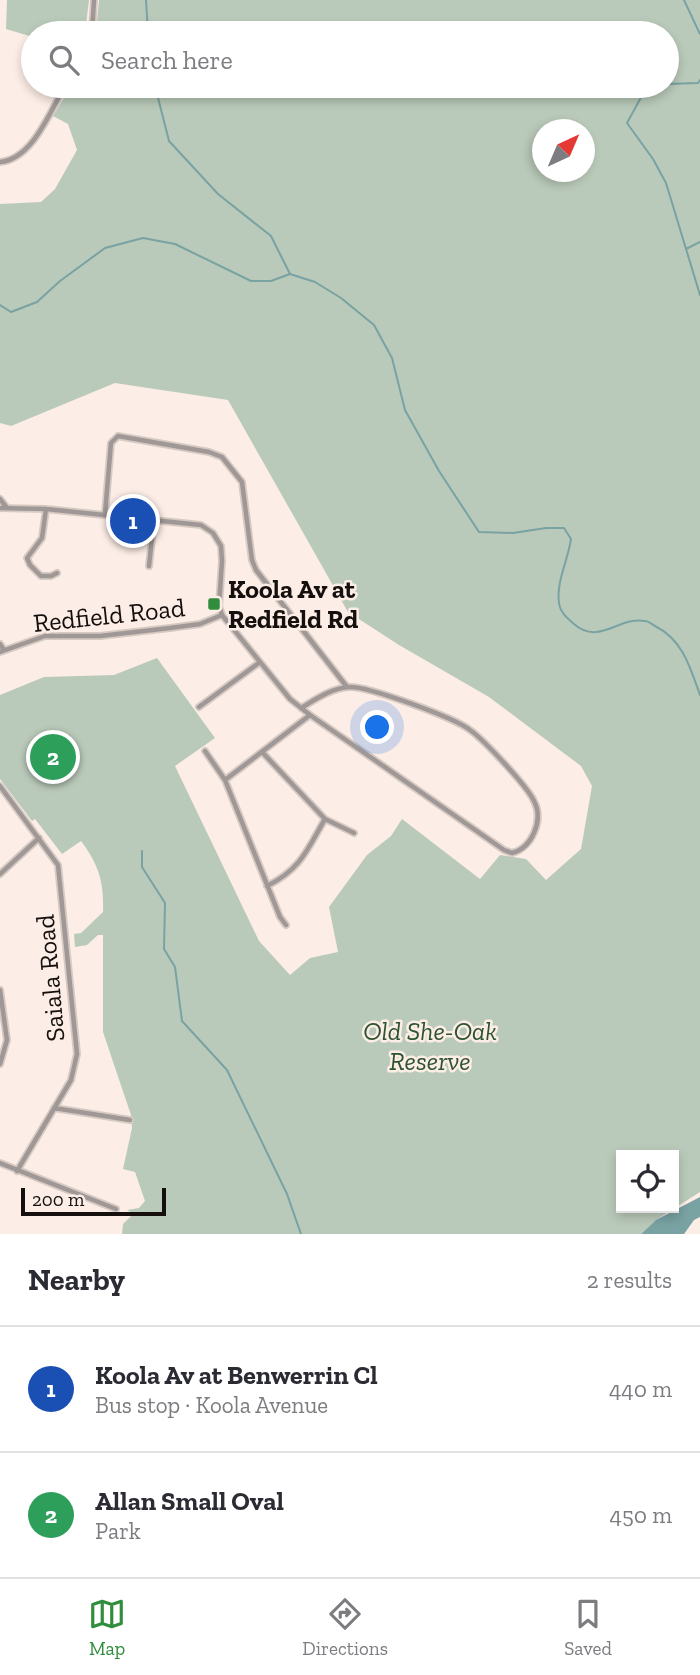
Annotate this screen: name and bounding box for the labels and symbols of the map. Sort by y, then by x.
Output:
north arrow [532,119,595,182]
pin: 1 [110,495,156,547]
place label: Koola Av at Redfield Rd [228,573,358,635]
street label: Redfield Road [32,591,186,639]
marker: Koola Av at Redfield Rd [206,596,222,612]
your location [360,710,394,744]
pin: 2 [30,731,76,783]
street label: Saiala Road [29,913,71,1043]
park label: Old She-Oak Reserve [363,1015,497,1077]
scale bar [21,1185,166,1217]

